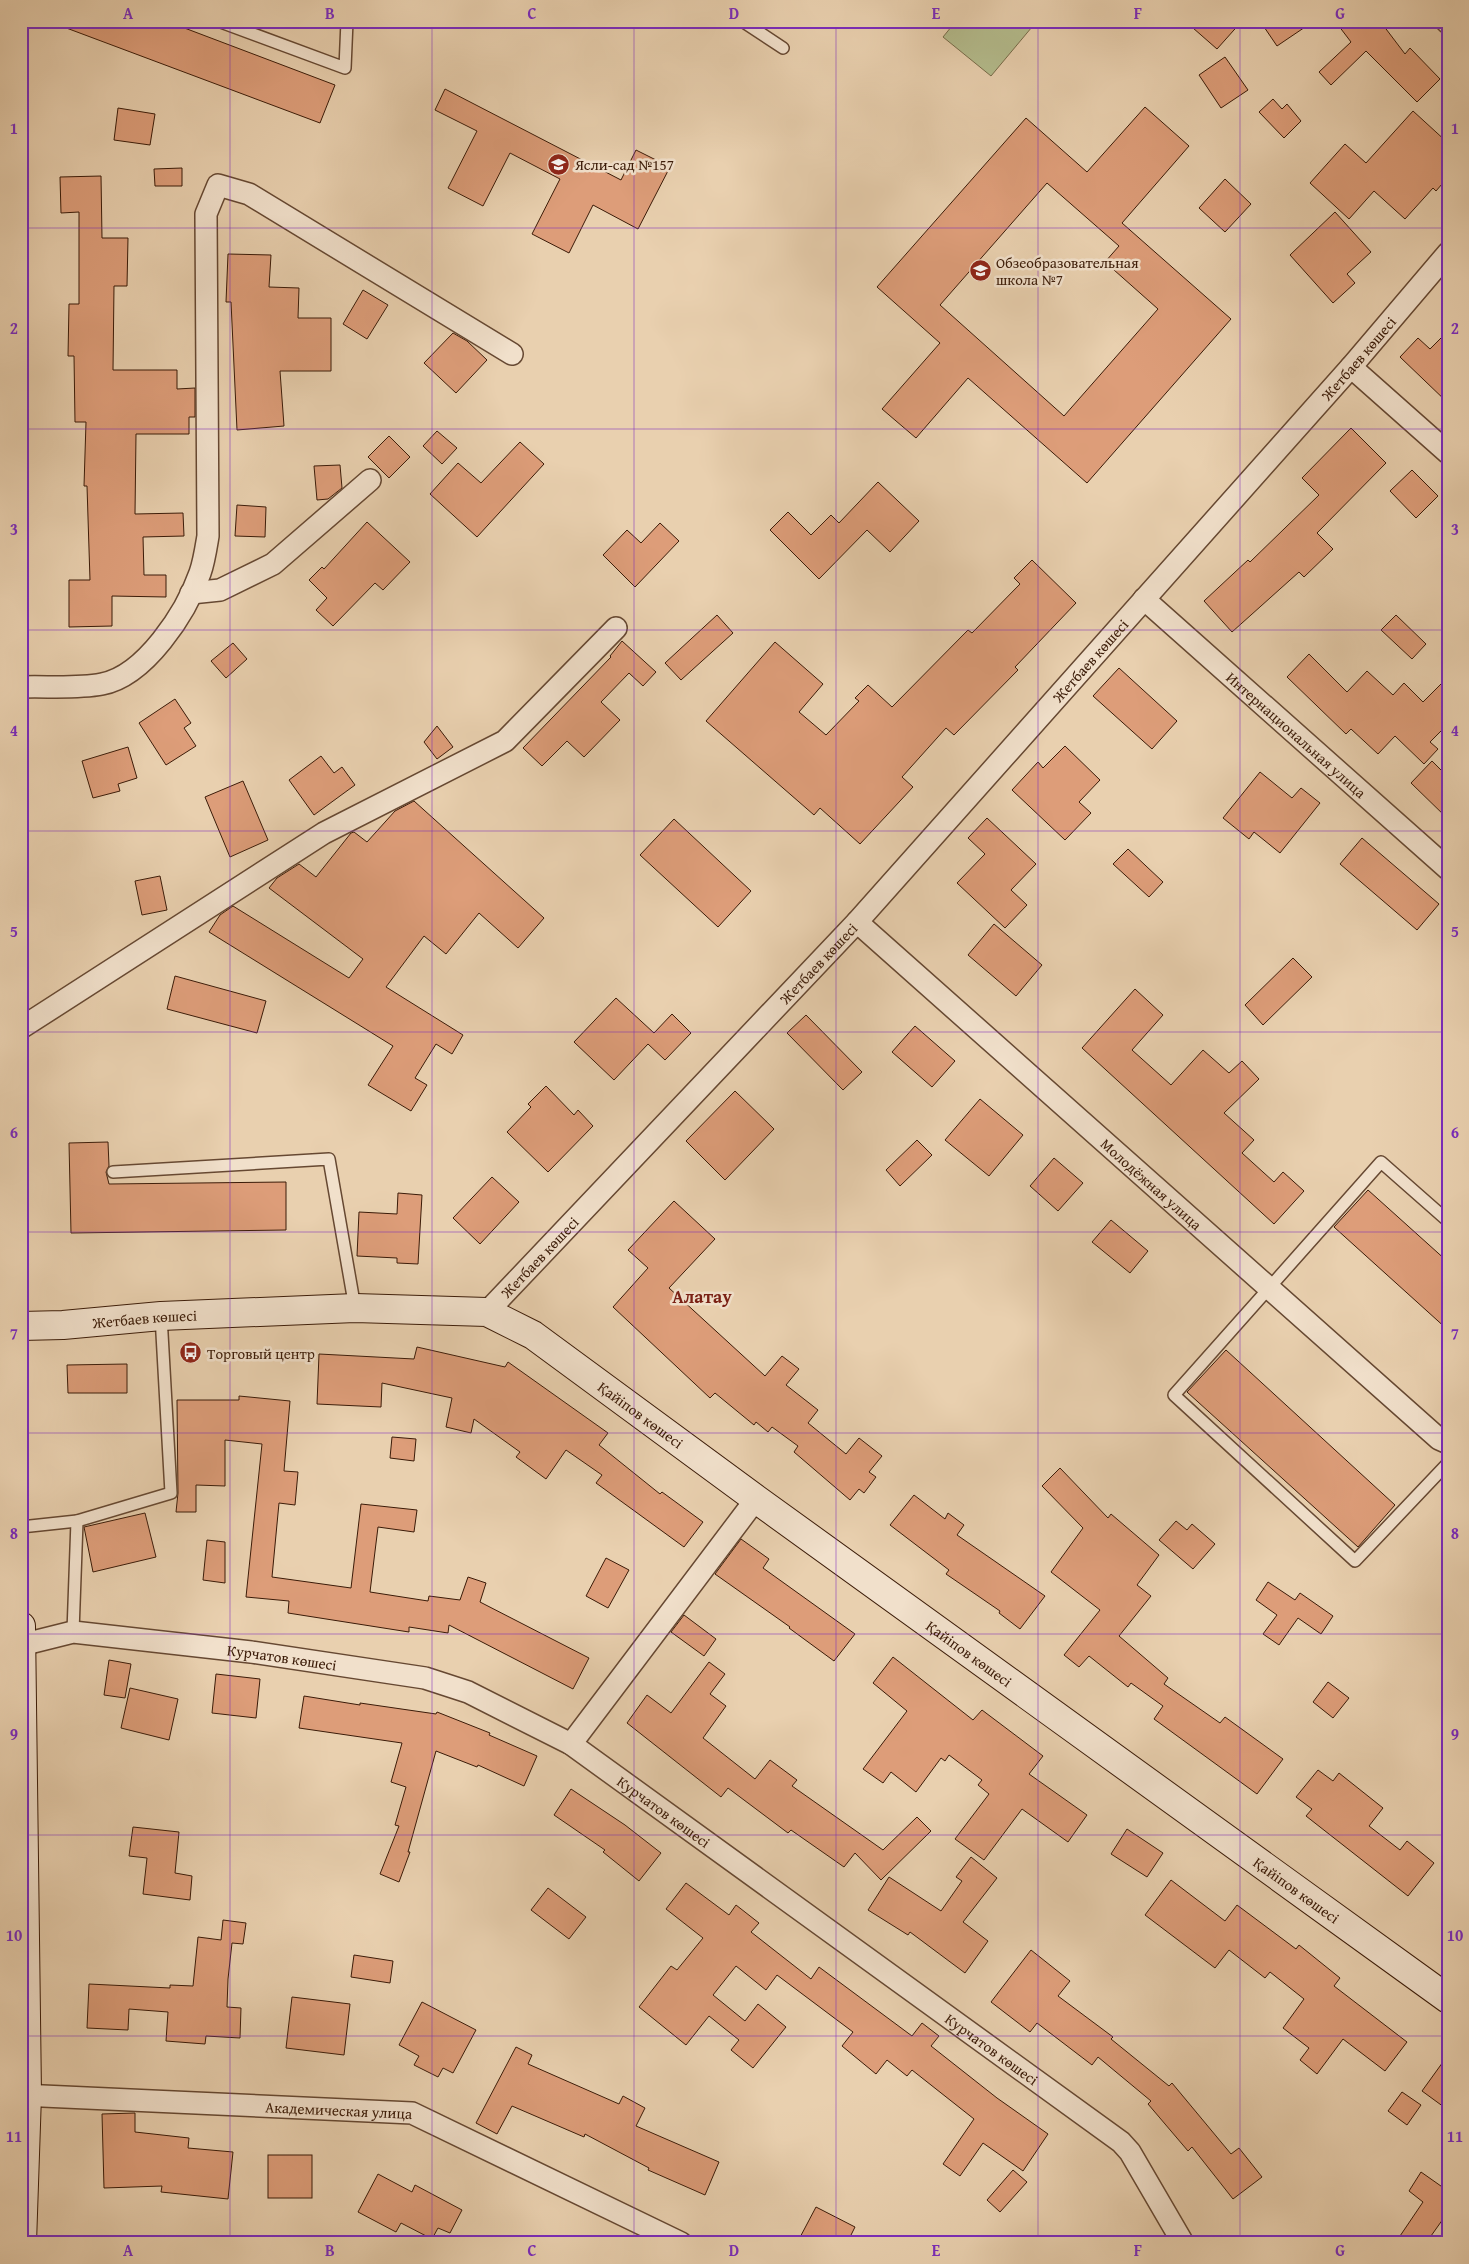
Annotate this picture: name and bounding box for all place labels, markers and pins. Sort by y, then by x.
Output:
school or university icon: Ясли-сад №157 [547,152,571,176]
place label: Ясли-сад №157 [574,154,674,175]
place label: Обзеобразовательная школа №7 [996,252,1139,290]
school or university icon: Обзеобразовательная школа №7 [968,259,992,283]
bus stop icon: Торговый центр [179,1341,203,1365]
place label: Торговый центр [207,1343,315,1364]

